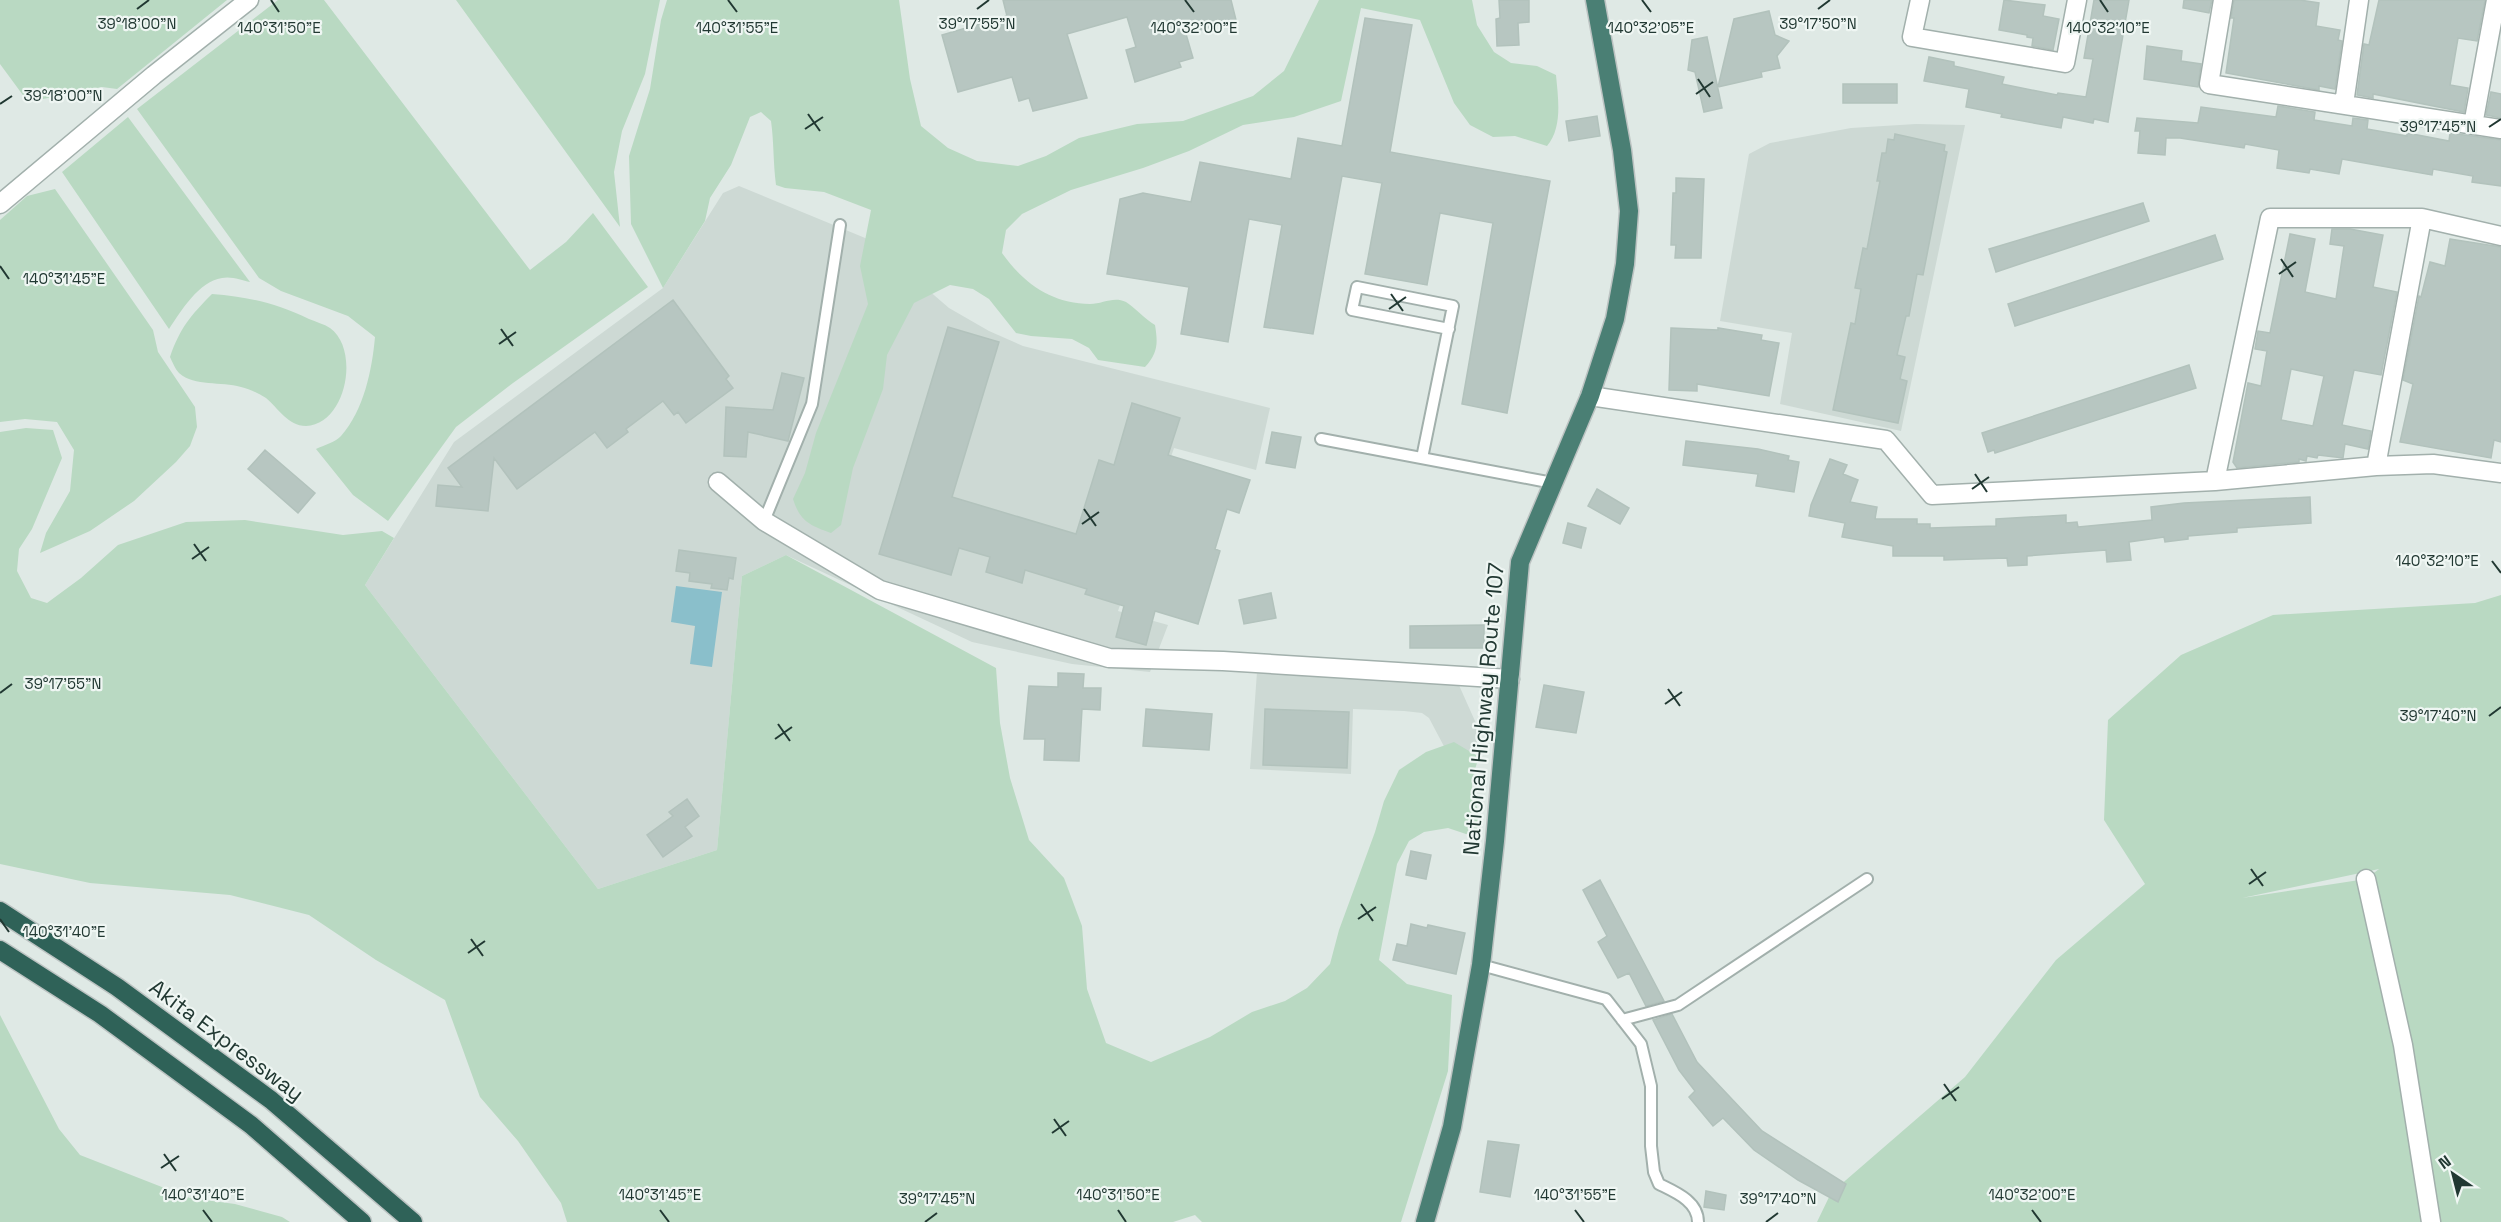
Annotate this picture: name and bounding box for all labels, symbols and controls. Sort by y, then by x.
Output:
text: 39°18'00"N [98,14,176,33]
text: 39°17'55"N [939,14,1015,33]
text: 39°17'50"N [1779,14,1857,33]
text: 140°31'50"E [237,18,321,37]
text: 140°31'55"E [696,18,778,37]
text: 140°32'00"E [1151,18,1237,37]
text: 140°32'05"E [1608,18,1694,37]
text: 140°32'10"E [2066,18,2150,37]
text: 39°18'00"N [24,86,102,105]
text: 39°17'45"N [2400,117,2476,136]
text: 140°31'45"E [23,269,105,288]
text: 140°32'10"E [2395,551,2479,570]
street label: National Highway Route 107 [1456,561,1510,857]
text: 39°17'55"N [25,674,101,693]
text: 39°17'40"N [2399,706,2477,725]
text: 140°31'40"E [22,922,106,941]
street label: Akita Expressway [144,973,310,1107]
north arrow [2423,1144,2483,1204]
text: N [2434,1150,2455,1174]
text: 140°31'40"E [161,1185,245,1204]
text: 140°31'45"E [619,1185,701,1204]
text: 140°31'50"E [1076,1185,1160,1204]
text: 140°31'55"E [1534,1185,1616,1204]
text: 140°32'00"E [1989,1185,2075,1204]
text: 39°17'45"N [899,1189,975,1208]
text: 39°17'40"N [1739,1189,1817,1208]

